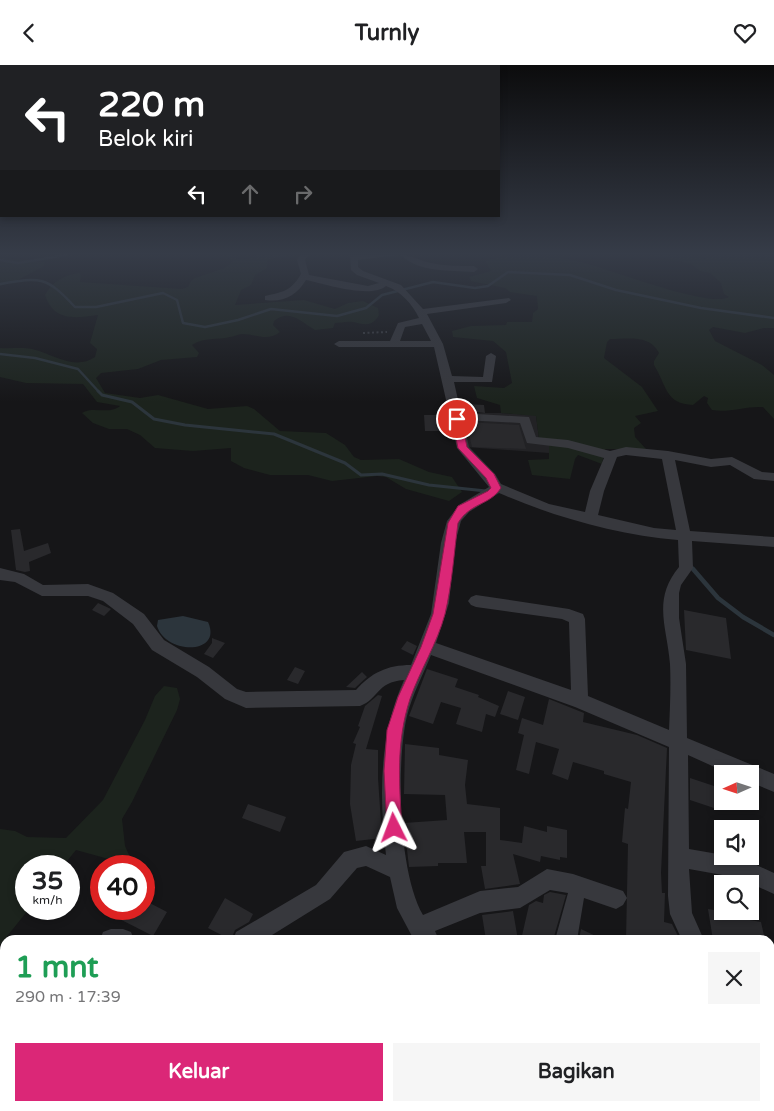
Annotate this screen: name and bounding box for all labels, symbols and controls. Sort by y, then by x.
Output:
icon: back [15,19,43,47]
icon: heart [731,19,759,47]
text: Turnly [355,20,419,46]
text: 220 m [98,84,205,126]
icon: left [15,85,80,150]
text: Belok kiri [98,126,194,152]
icon: left [183,180,211,208]
icon: ahead [236,180,264,208]
icon: right [289,180,317,208]
pin [436,398,478,440]
icon: arrive [443,405,471,433]
north arrow [714,765,759,810]
map controls [714,765,759,920]
position arrow [367,801,419,853]
button: sound [714,820,759,865]
speed limit sign: 40 [90,855,155,920]
text: 35 [32,866,63,896]
button: search [714,875,759,920]
text: km/h [32,893,63,907]
text: 1 mnt [15,949,99,986]
button: close [708,952,760,1004]
text: 290 m · 17:39 [15,987,121,1007]
button: Keluar [15,1043,383,1101]
button: Bagikan [393,1043,760,1101]

